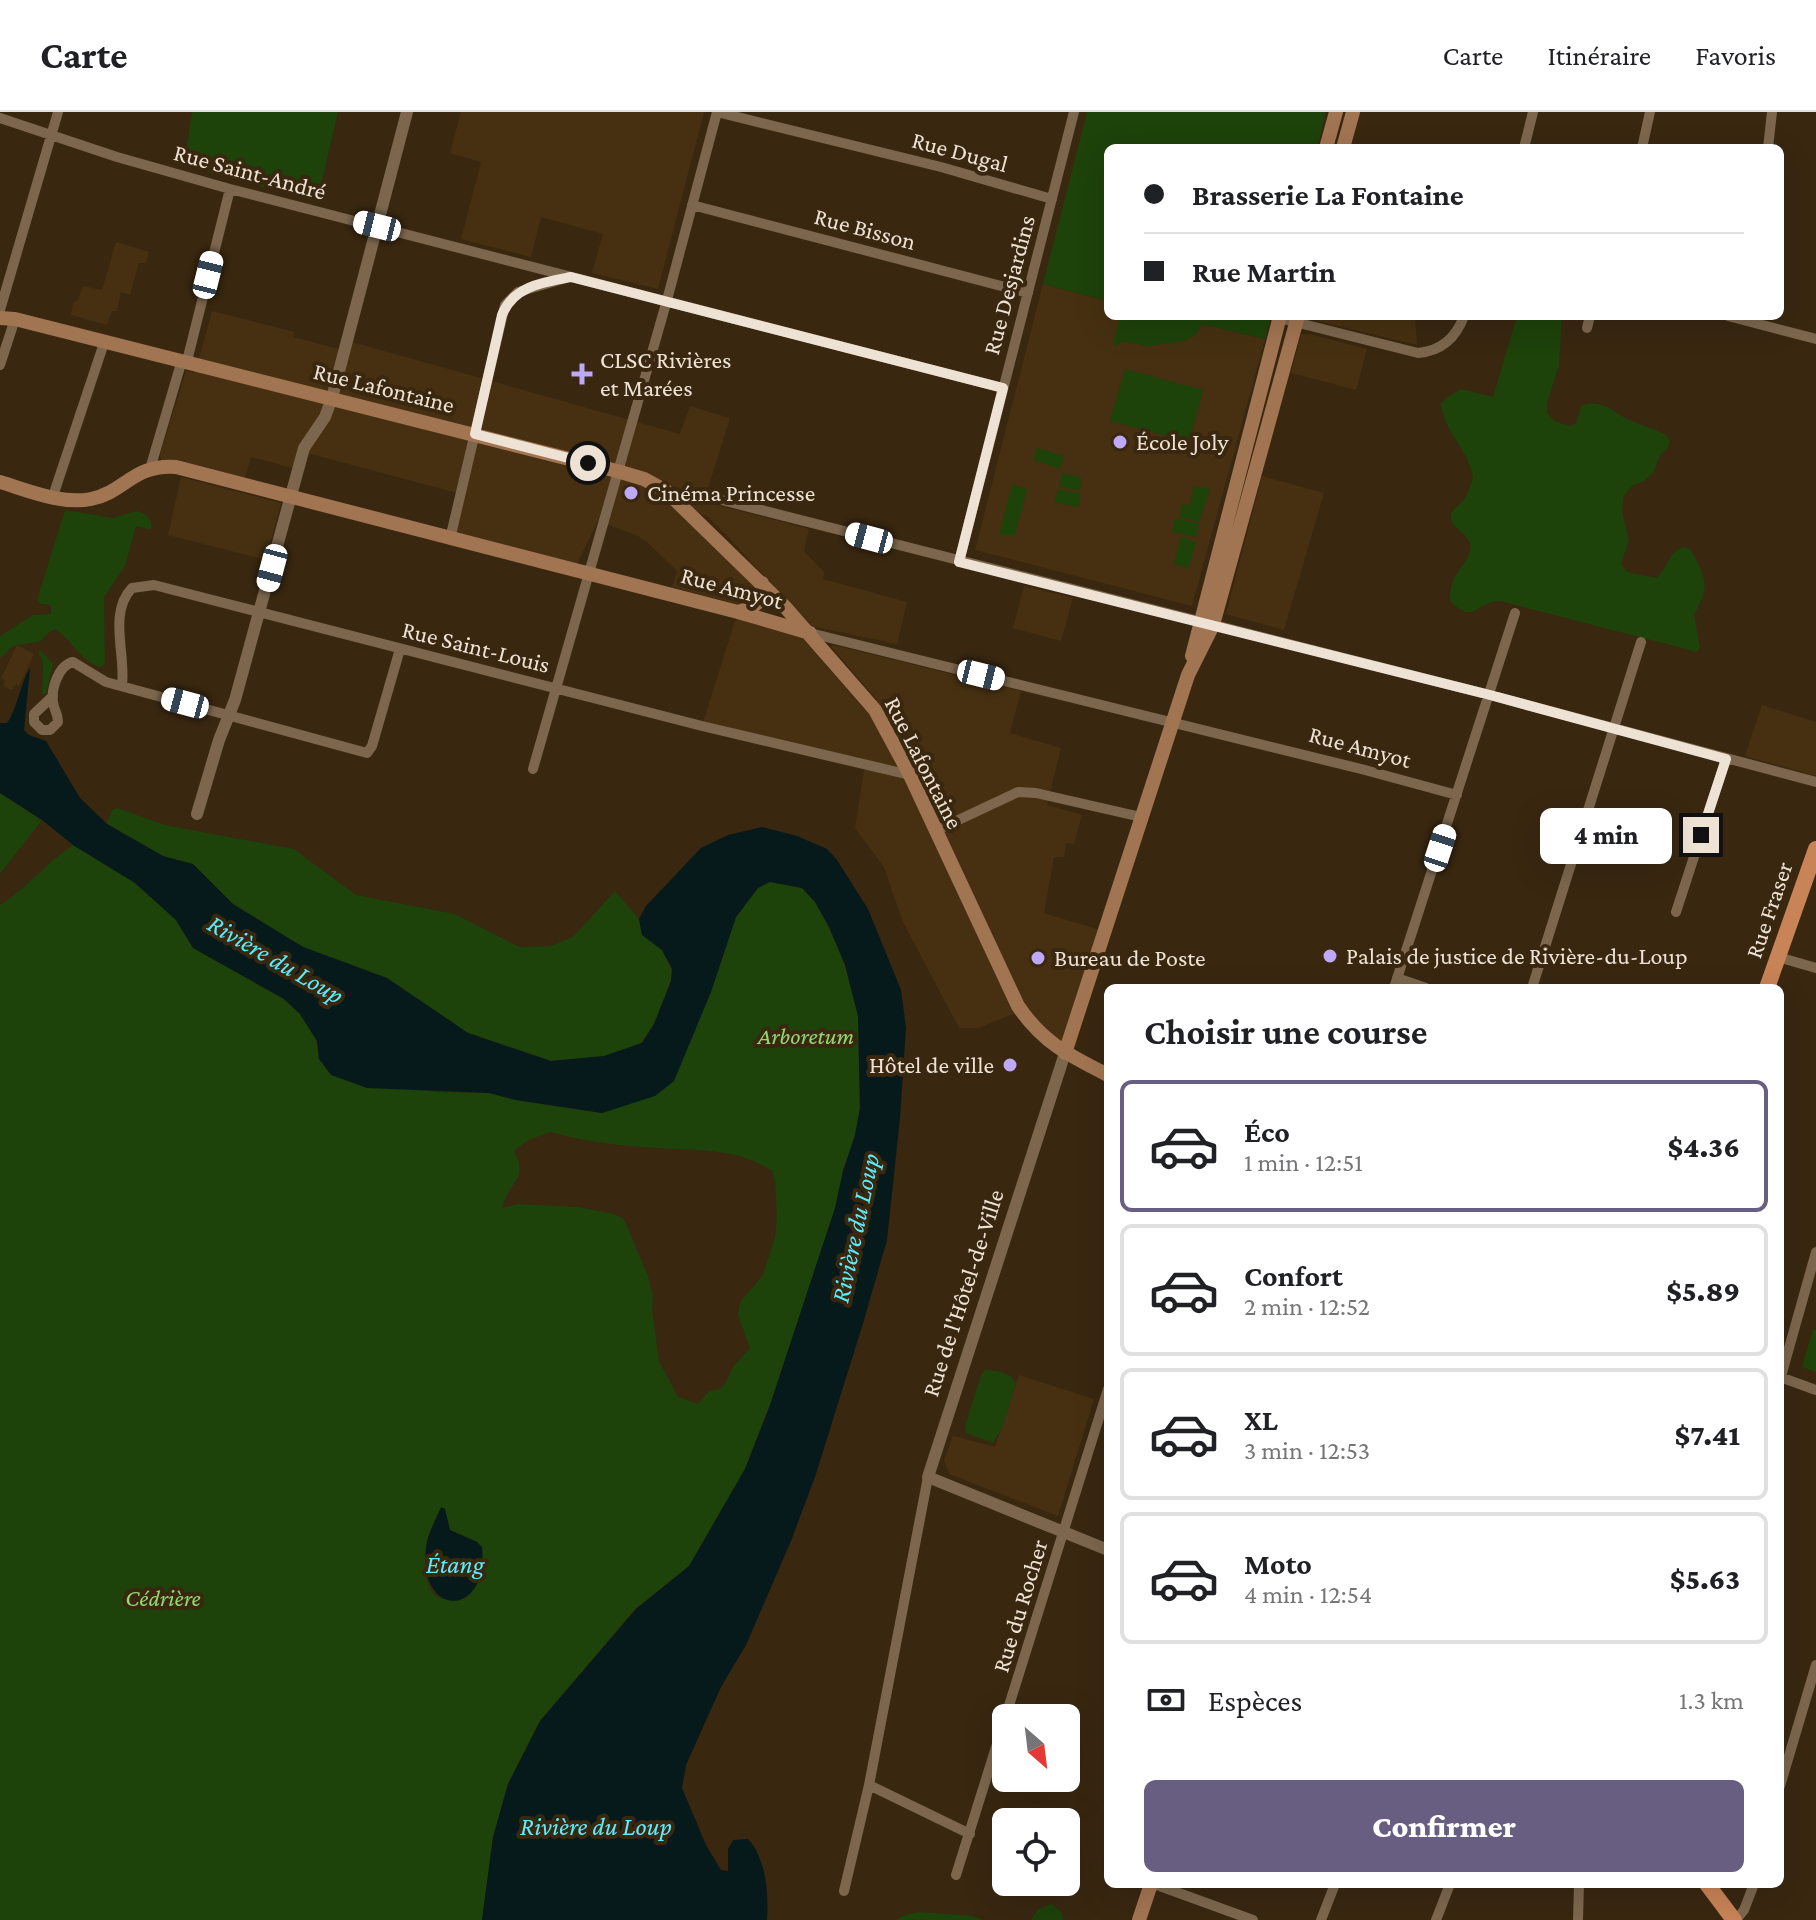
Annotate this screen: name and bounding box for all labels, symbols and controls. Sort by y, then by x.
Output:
text: Carte [40,34,128,76]
text: Carte [1443,40,1503,71]
text: Itinéraire [1547,40,1651,71]
text: Favoris [1695,40,1776,71]
street label: Rue Dugal [909,126,1011,177]
street label: Rue Saint-André [171,138,329,205]
text: Brasserie La Fontaine [1192,178,1464,211]
street label: Rue Bisson [811,202,919,255]
car [351,209,403,243]
street label: Rue Desjardins [977,212,1040,357]
car [191,249,225,301]
text: Rue Martin [1192,255,1336,288]
place label: CLSC Rivières et Marées [600,346,731,401]
street label: Rue Lafontaine [311,357,457,418]
marker: CLSC Rivières et Marées [571,363,593,385]
place label: École Joly [1136,428,1229,455]
marker: École Joly [1111,433,1129,451]
route start [570,445,606,481]
place label: Cinéma Princesse [647,479,815,506]
marker: Cinéma Princesse [622,484,640,502]
car [843,520,895,556]
car [254,542,290,594]
street label: Rue Amyot [678,561,787,614]
street label: Rue Saint-Louis [400,615,553,678]
car [955,658,1007,692]
car [159,685,211,721]
street label: Rue Lafontaine [880,692,969,833]
street label: Rue Amyot [1306,720,1415,773]
callout: 4 min [1541,807,1673,863]
route end [1683,817,1719,853]
car [1421,821,1459,875]
text: 4 min [1574,821,1638,850]
street label: Rue Fraser [1739,858,1798,962]
water label: Rivière du Loup [203,909,349,1010]
place label: Palais de justice de Rivière-du-Loup [1346,942,1688,969]
place label: Bureau de Poste [1054,944,1206,971]
marker: Palais de justice de Rivière-du-Loup [1321,947,1339,965]
marker: Bureau de Poste [1029,949,1047,967]
text: Choisir une course [1144,1012,1427,1052]
park label: Arboretum [757,1022,854,1049]
place label: Hôtel de ville [869,1051,994,1078]
marker: Hôtel de ville [1001,1056,1019,1074]
icon: car [1148,1110,1220,1182]
text: Éco [1244,1115,1290,1148]
text: $4.36 [1667,1130,1740,1163]
text: 1 min · 12:51 [1244,1148,1363,1177]
water label: Rivière du Loup [826,1151,885,1305]
street label: Rue de l'Hôtel-de-Ville [916,1186,1009,1400]
icon: car [1148,1254,1220,1326]
text: Confort [1244,1259,1343,1292]
text: $5.89 [1666,1274,1740,1307]
text: 2 min · 12:52 [1244,1292,1370,1321]
icon: car [1148,1398,1220,1470]
text: XL [1244,1403,1278,1436]
text: $7.41 [1674,1418,1740,1451]
text: 3 min · 12:53 [1244,1436,1370,1465]
street label: Rue du Rocher [987,1536,1053,1675]
icon: car [1148,1542,1220,1614]
text: Moto [1244,1547,1312,1580]
water label: Étang [426,1550,486,1579]
text: $5.63 [1670,1562,1740,1595]
text: 4 min · 12:54 [1244,1580,1372,1609]
park label: Cédrière [125,1584,201,1611]
icon: cash [1144,1678,1188,1722]
text: Espèces [1208,1684,1302,1717]
text: 1.3 km [1679,1686,1744,1715]
north arrow [992,1704,1080,1792]
map controls [992,1704,1080,1896]
button: Confirmer [1144,1780,1744,1872]
button: locate [992,1808,1080,1896]
water label: Rivière du Loup [520,1812,672,1841]

